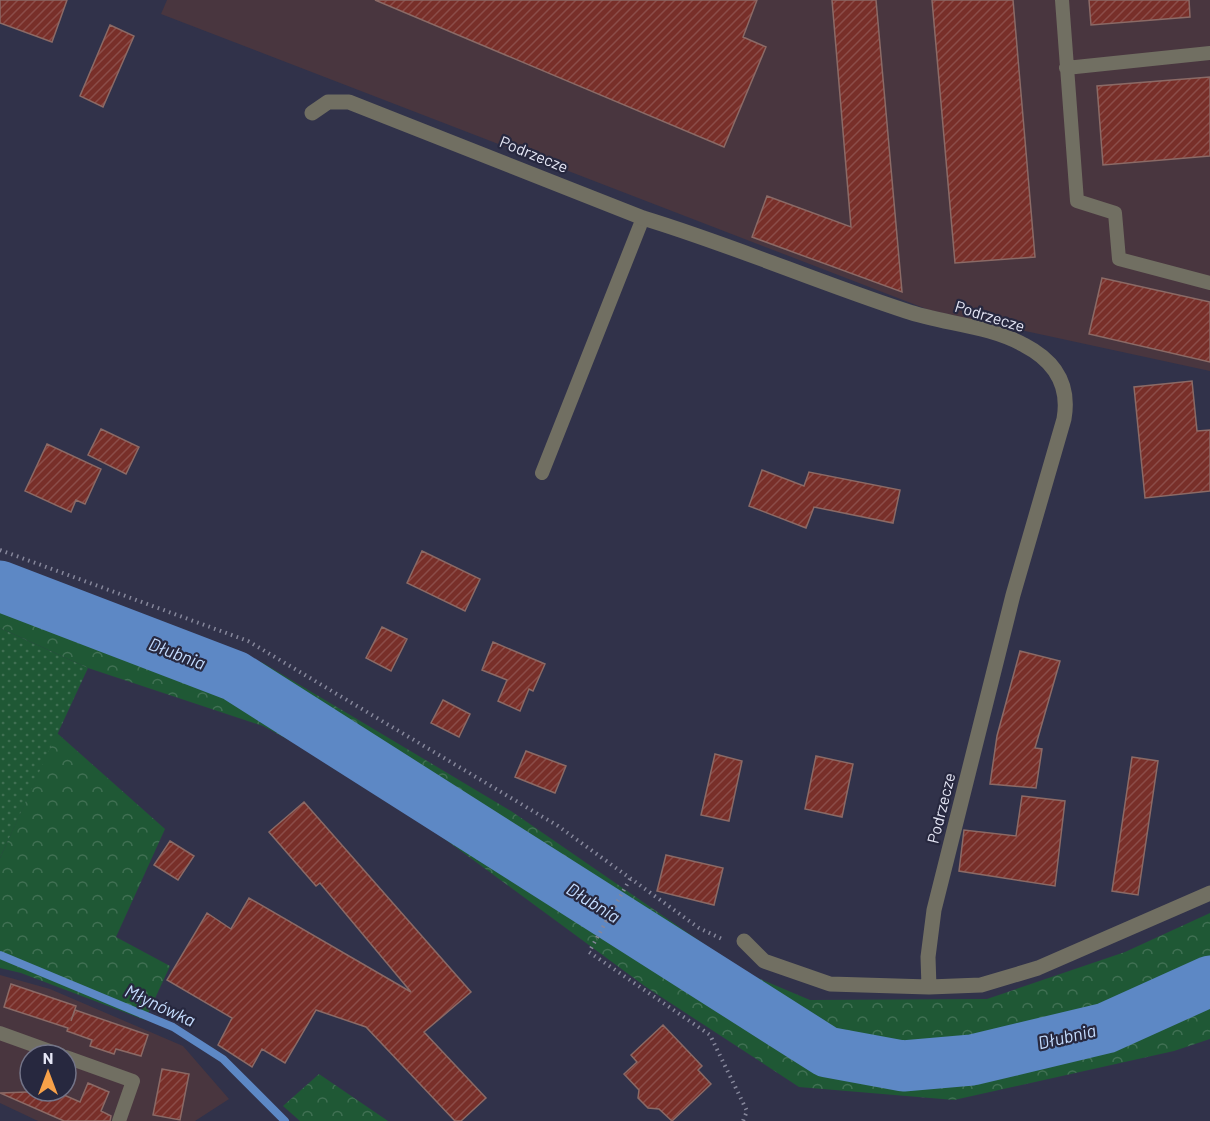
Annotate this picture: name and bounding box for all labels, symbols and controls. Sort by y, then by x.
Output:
street label: Podrzecze [497,131,571,176]
street label: Podrzecze [953,296,1027,335]
water label: Dłubnia [146,632,209,674]
street label: Podrzecze [923,771,958,845]
water label: Dłubnia [563,877,624,927]
water label: Młynówka [122,979,199,1031]
water label: Dłubnia [1036,1019,1098,1053]
north arrow [18,1043,78,1103]
text: N [43,1048,53,1067]

